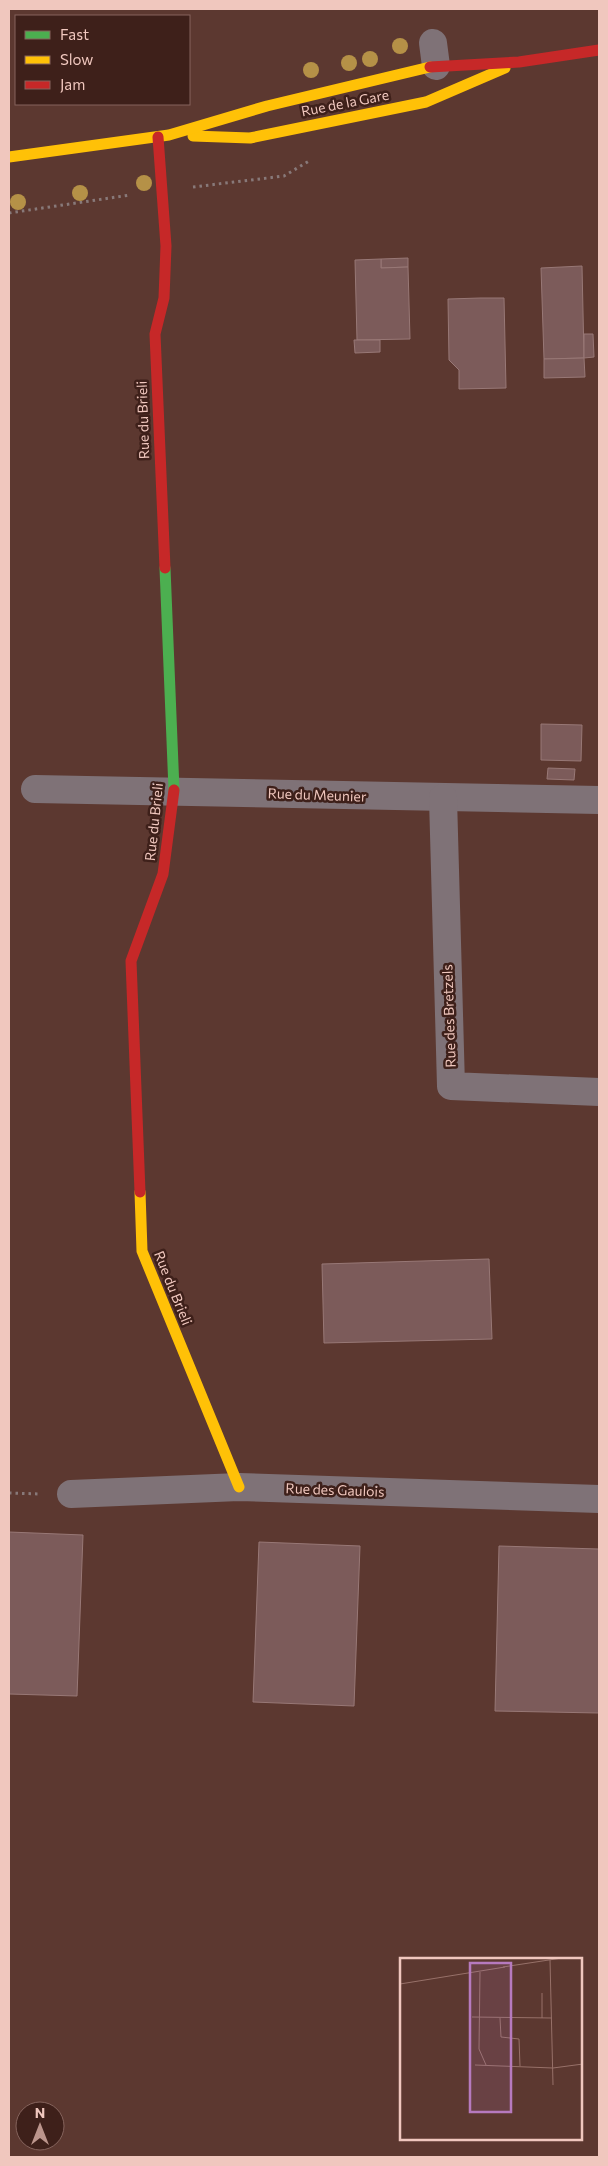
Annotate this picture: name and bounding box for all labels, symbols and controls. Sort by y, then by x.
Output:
legend [15,15,190,105]
text: Fast [60,25,89,43]
text: Slow [60,50,93,68]
text: Jam [60,75,85,93]
street label: Rue de la Gare [299,86,390,119]
street label: Rue du Brieli [133,380,152,460]
street label: Rue du Brieli [141,782,166,862]
street label: Rue du Meunier [267,784,367,805]
street label: Rue des Bretzels [438,964,459,1068]
street label: Rue du Brieli [151,1248,196,1327]
street label: Rue des Gaulois [285,1479,385,1500]
inset map [400,1958,583,2141]
north arrow [15,2101,65,2151]
text: N [35,2104,45,2121]

